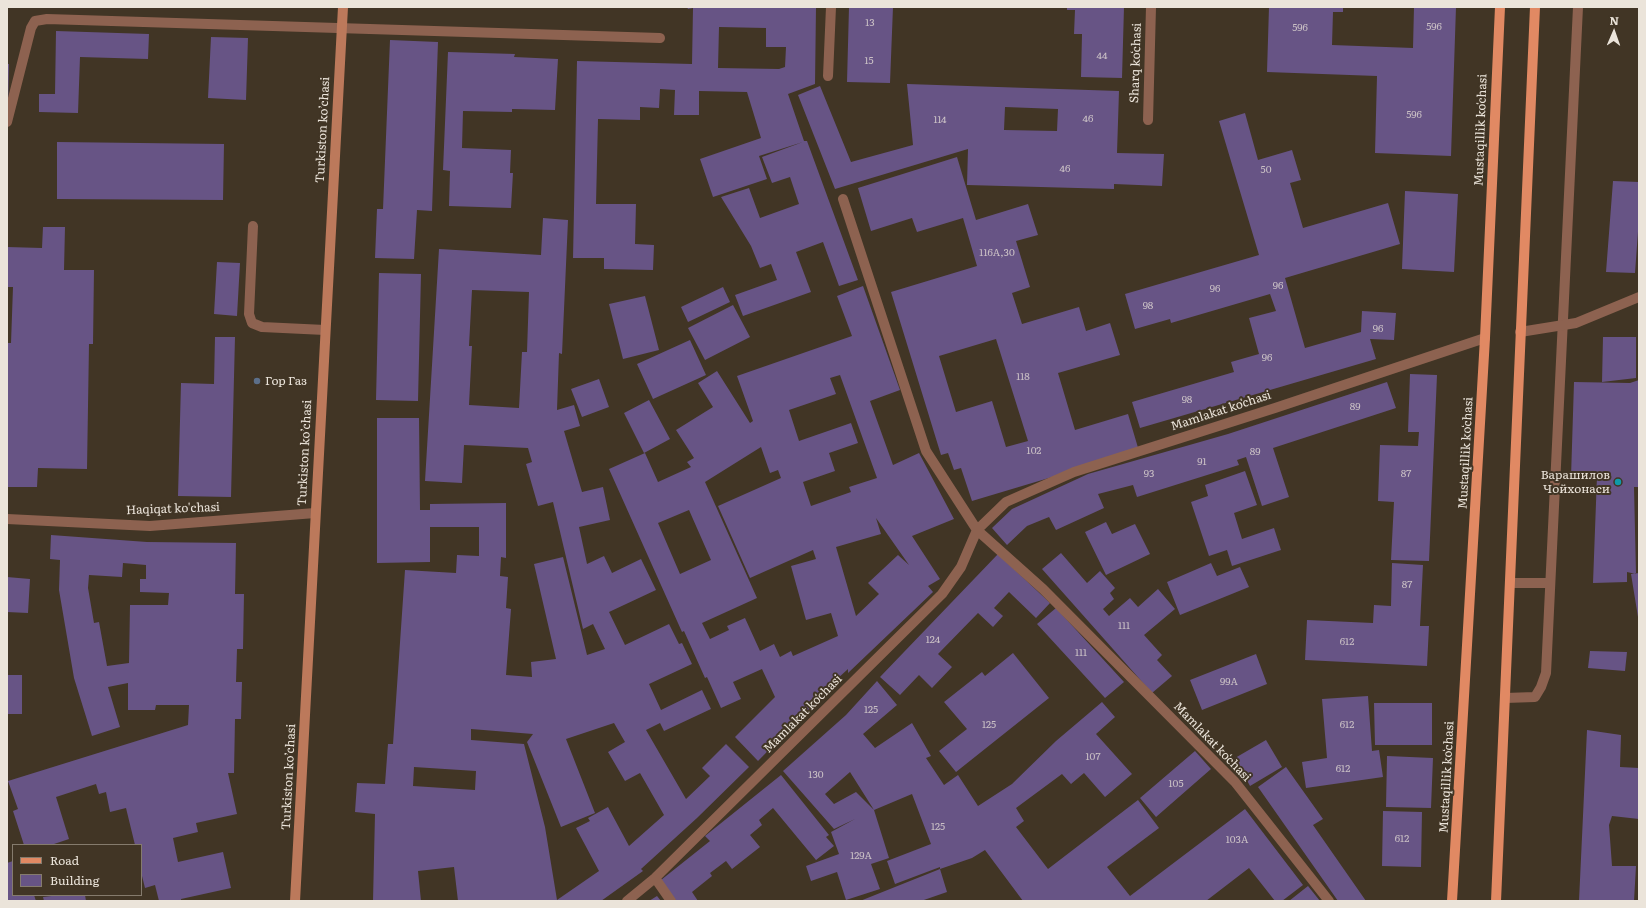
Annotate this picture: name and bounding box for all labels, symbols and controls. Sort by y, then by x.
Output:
north arrow [1594,12,1634,52]
text: N [1610,12,1619,28]
house number: 13 [865,17,875,29]
house number: 596 [1426,21,1442,33]
house number: 596 [1292,22,1308,34]
street label: Sharq koʻchasi [1127,23,1145,103]
house number: 44 [1096,50,1108,62]
house number: 15 [864,55,874,67]
street label: Mustaqillik koʻchasi [1472,74,1490,186]
street label: Turkiston ko’chasi [313,77,333,183]
house number: 596 [1406,109,1422,121]
house number: 46 [1083,113,1093,125]
house number: 114 [933,114,947,126]
house number: 46 [1060,163,1070,175]
house number: 50 [1261,164,1271,176]
house number: 116А,30 [979,247,1015,259]
house number: 96 [1273,280,1283,292]
house number: 96 [1210,283,1220,295]
house number: 98 [1143,300,1153,312]
house number: 96 [1373,323,1383,335]
house number: 96 [1262,352,1272,364]
house number: 118 [1016,371,1030,383]
place label: Гор Газ [265,374,307,388]
marker: Гор Газ [252,376,262,386]
street label: Mamlakat koʻchasi [1169,388,1273,434]
house number: 98 [1182,394,1192,406]
street label: Mustaqillik koʻchasi [1456,397,1476,509]
street label: Turkiston ko’chasi [295,400,315,506]
house number: 89 [1350,401,1360,413]
house number: 102 [1027,445,1041,457]
house number: 89 [1250,446,1260,458]
house number: 91 [1197,456,1207,468]
house number: 93 [1144,468,1154,480]
house number: 87 [1401,468,1411,480]
place label: Варашилов Чойхонаси [1541,468,1610,496]
marker: Варашилов Чойхонаси [1613,477,1623,487]
street label: Haqiqat ko'chasi [126,500,220,518]
house number: 87 [1402,579,1412,591]
house number: 111 [1118,620,1130,632]
house number: 124 [926,634,940,646]
house number: 612 [1340,636,1354,648]
house number: 111 [1075,647,1087,659]
street label: Mamlakat koʻchasi [761,672,845,756]
house number: 99А [1220,676,1238,688]
street label: Mamlakat koʻchasi [1170,699,1254,785]
house number: 125 [864,704,878,716]
house number: 125 [982,719,996,731]
house number: 612 [1340,719,1354,731]
street label: Mustaqillik koʻchasi [1437,721,1457,833]
street label: Turkiston ko’chasi [279,724,299,830]
house number: 107 [1086,751,1100,763]
house number: 612 [1336,763,1350,775]
house number: 130 [808,769,824,781]
house number: 105 [1169,778,1183,790]
house number: 125 [931,821,945,833]
house number: 612 [1395,833,1409,845]
house number: 103А [1226,834,1248,846]
legend [12,844,142,896]
house number: 129А [850,850,872,862]
text: Road [50,851,79,869]
text: Building [50,871,99,889]

